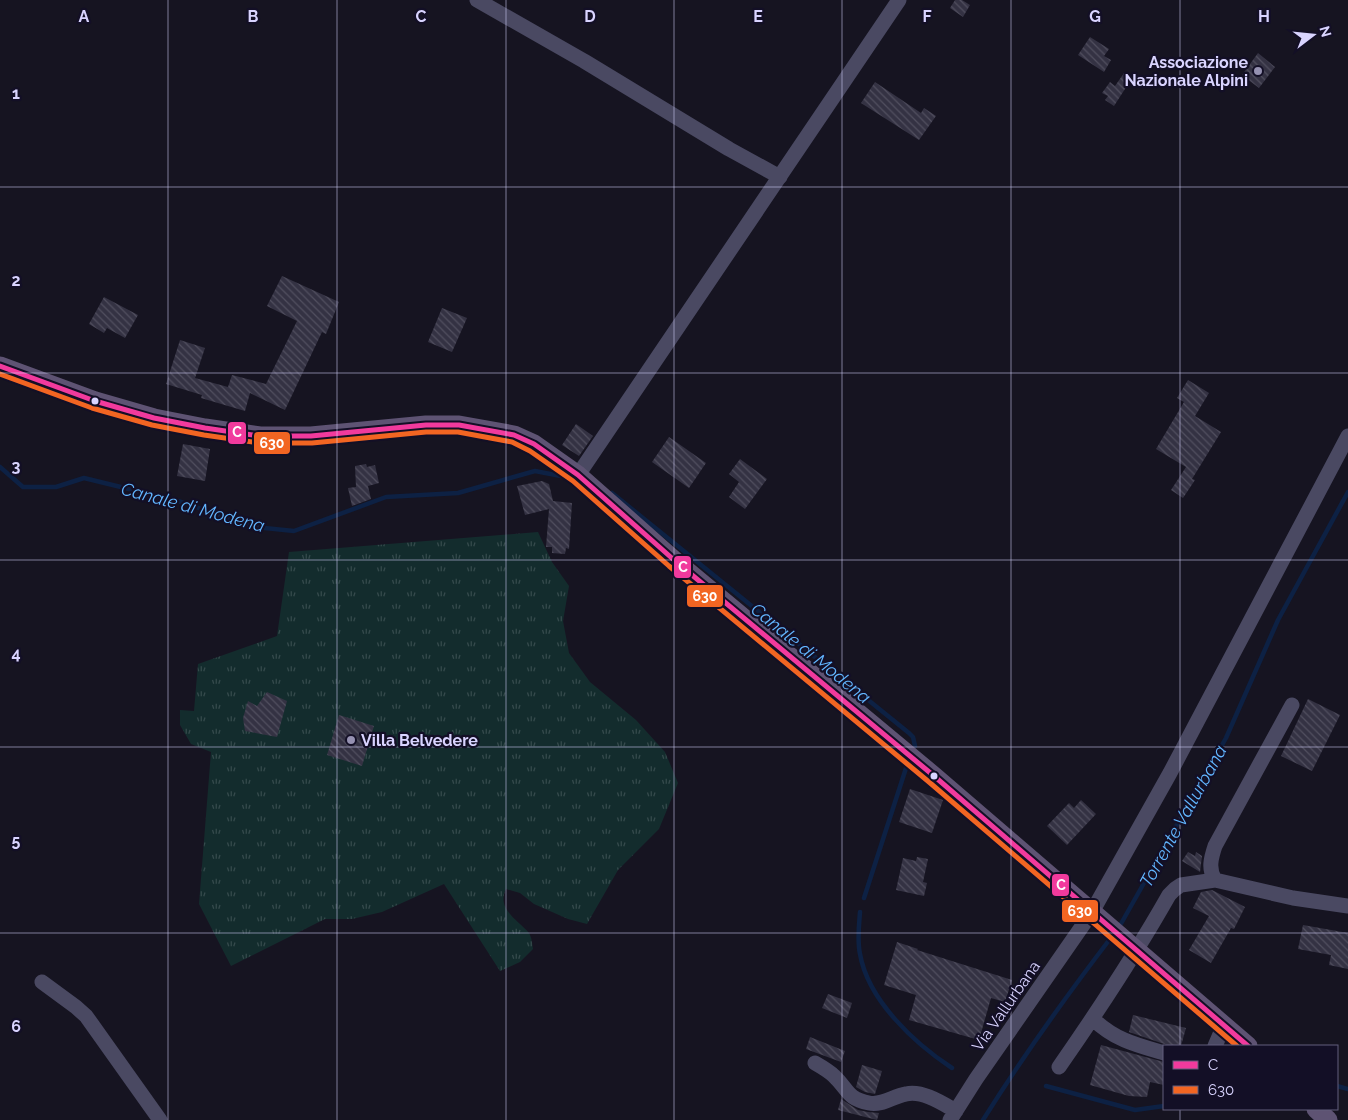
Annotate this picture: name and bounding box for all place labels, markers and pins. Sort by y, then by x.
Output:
place label: Associazione Nazionale Alpini [1124,53,1248,90]
marker: Associazione Nazionale Alpini [1252,65,1264,77]
unlabelled marker [90,396,100,406]
place label: Villa Belvedere [361,731,478,750]
marker: Villa Belvedere [345,734,357,746]
unlabelled marker [929,771,939,781]

